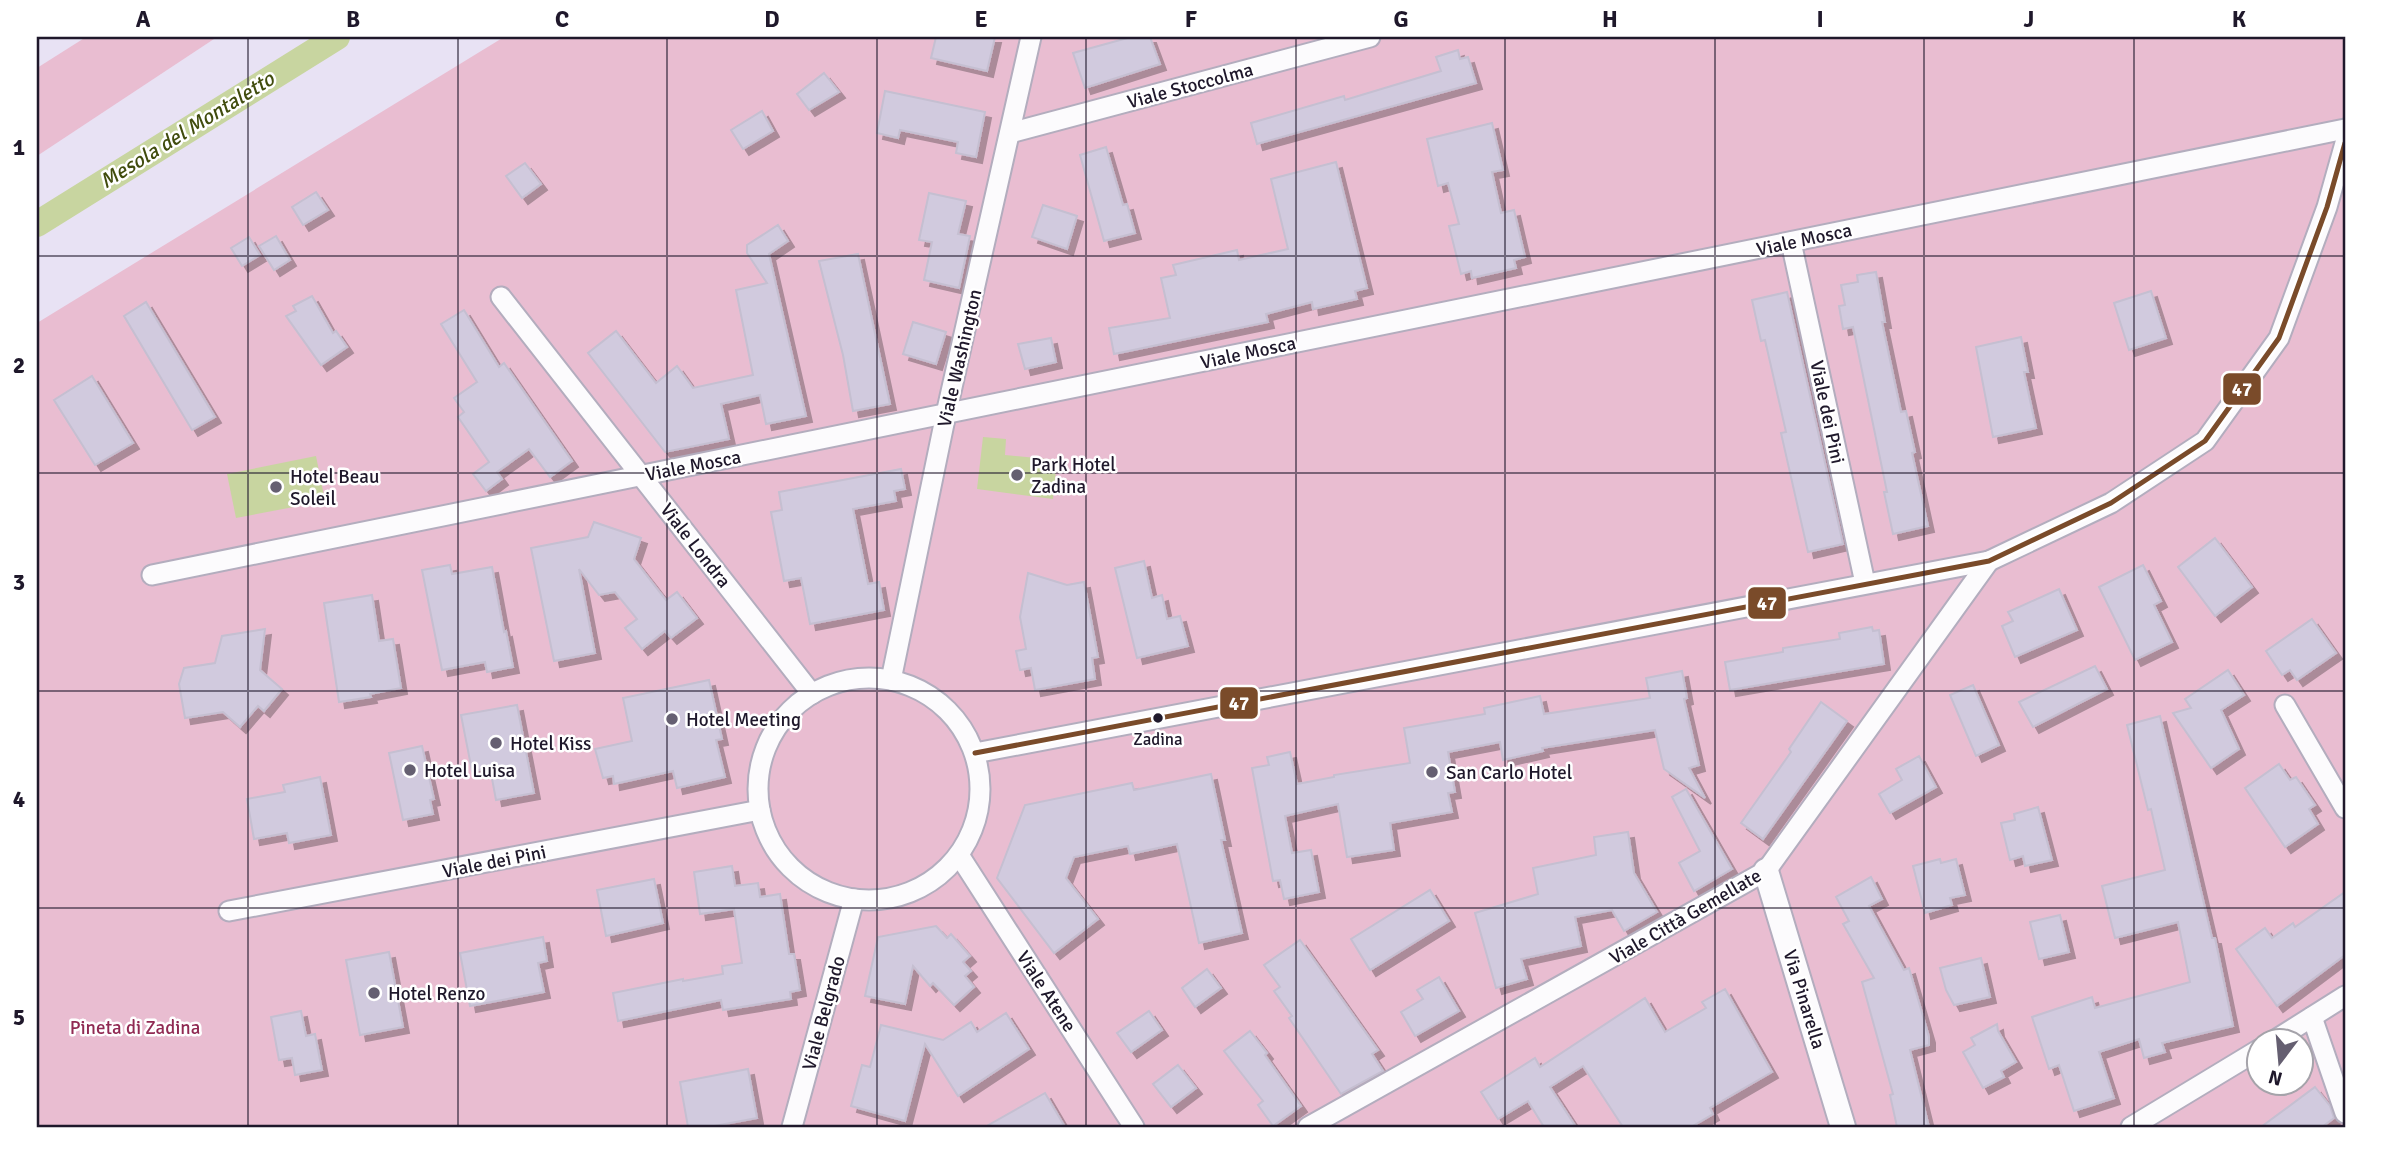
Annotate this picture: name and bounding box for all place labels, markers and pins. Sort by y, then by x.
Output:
place label: Park Hotel Zadina [1031,453,1116,499]
place label: Hotel Beau Soleil [290,465,379,511]
marker: Park Hotel Zadina [1009,467,1025,483]
marker: Hotel Beau Soleil [268,479,284,495]
place label: Hotel Meeting [686,708,801,732]
marker: Hotel Meeting [664,711,680,727]
marker: Zadina [1151,711,1165,725]
place label: Zadina [1133,729,1183,750]
place label: Hotel Kiss [510,732,591,756]
marker: Hotel Kiss [488,735,504,751]
place label: Hotel Luisa [424,759,515,783]
place label: San Carlo Hotel [1446,761,1572,785]
marker: Hotel Luisa [402,762,418,778]
marker: San Carlo Hotel [1424,764,1440,780]
place label: Hotel Renzo [388,982,486,1006]
marker: Hotel Renzo [366,985,382,1001]

